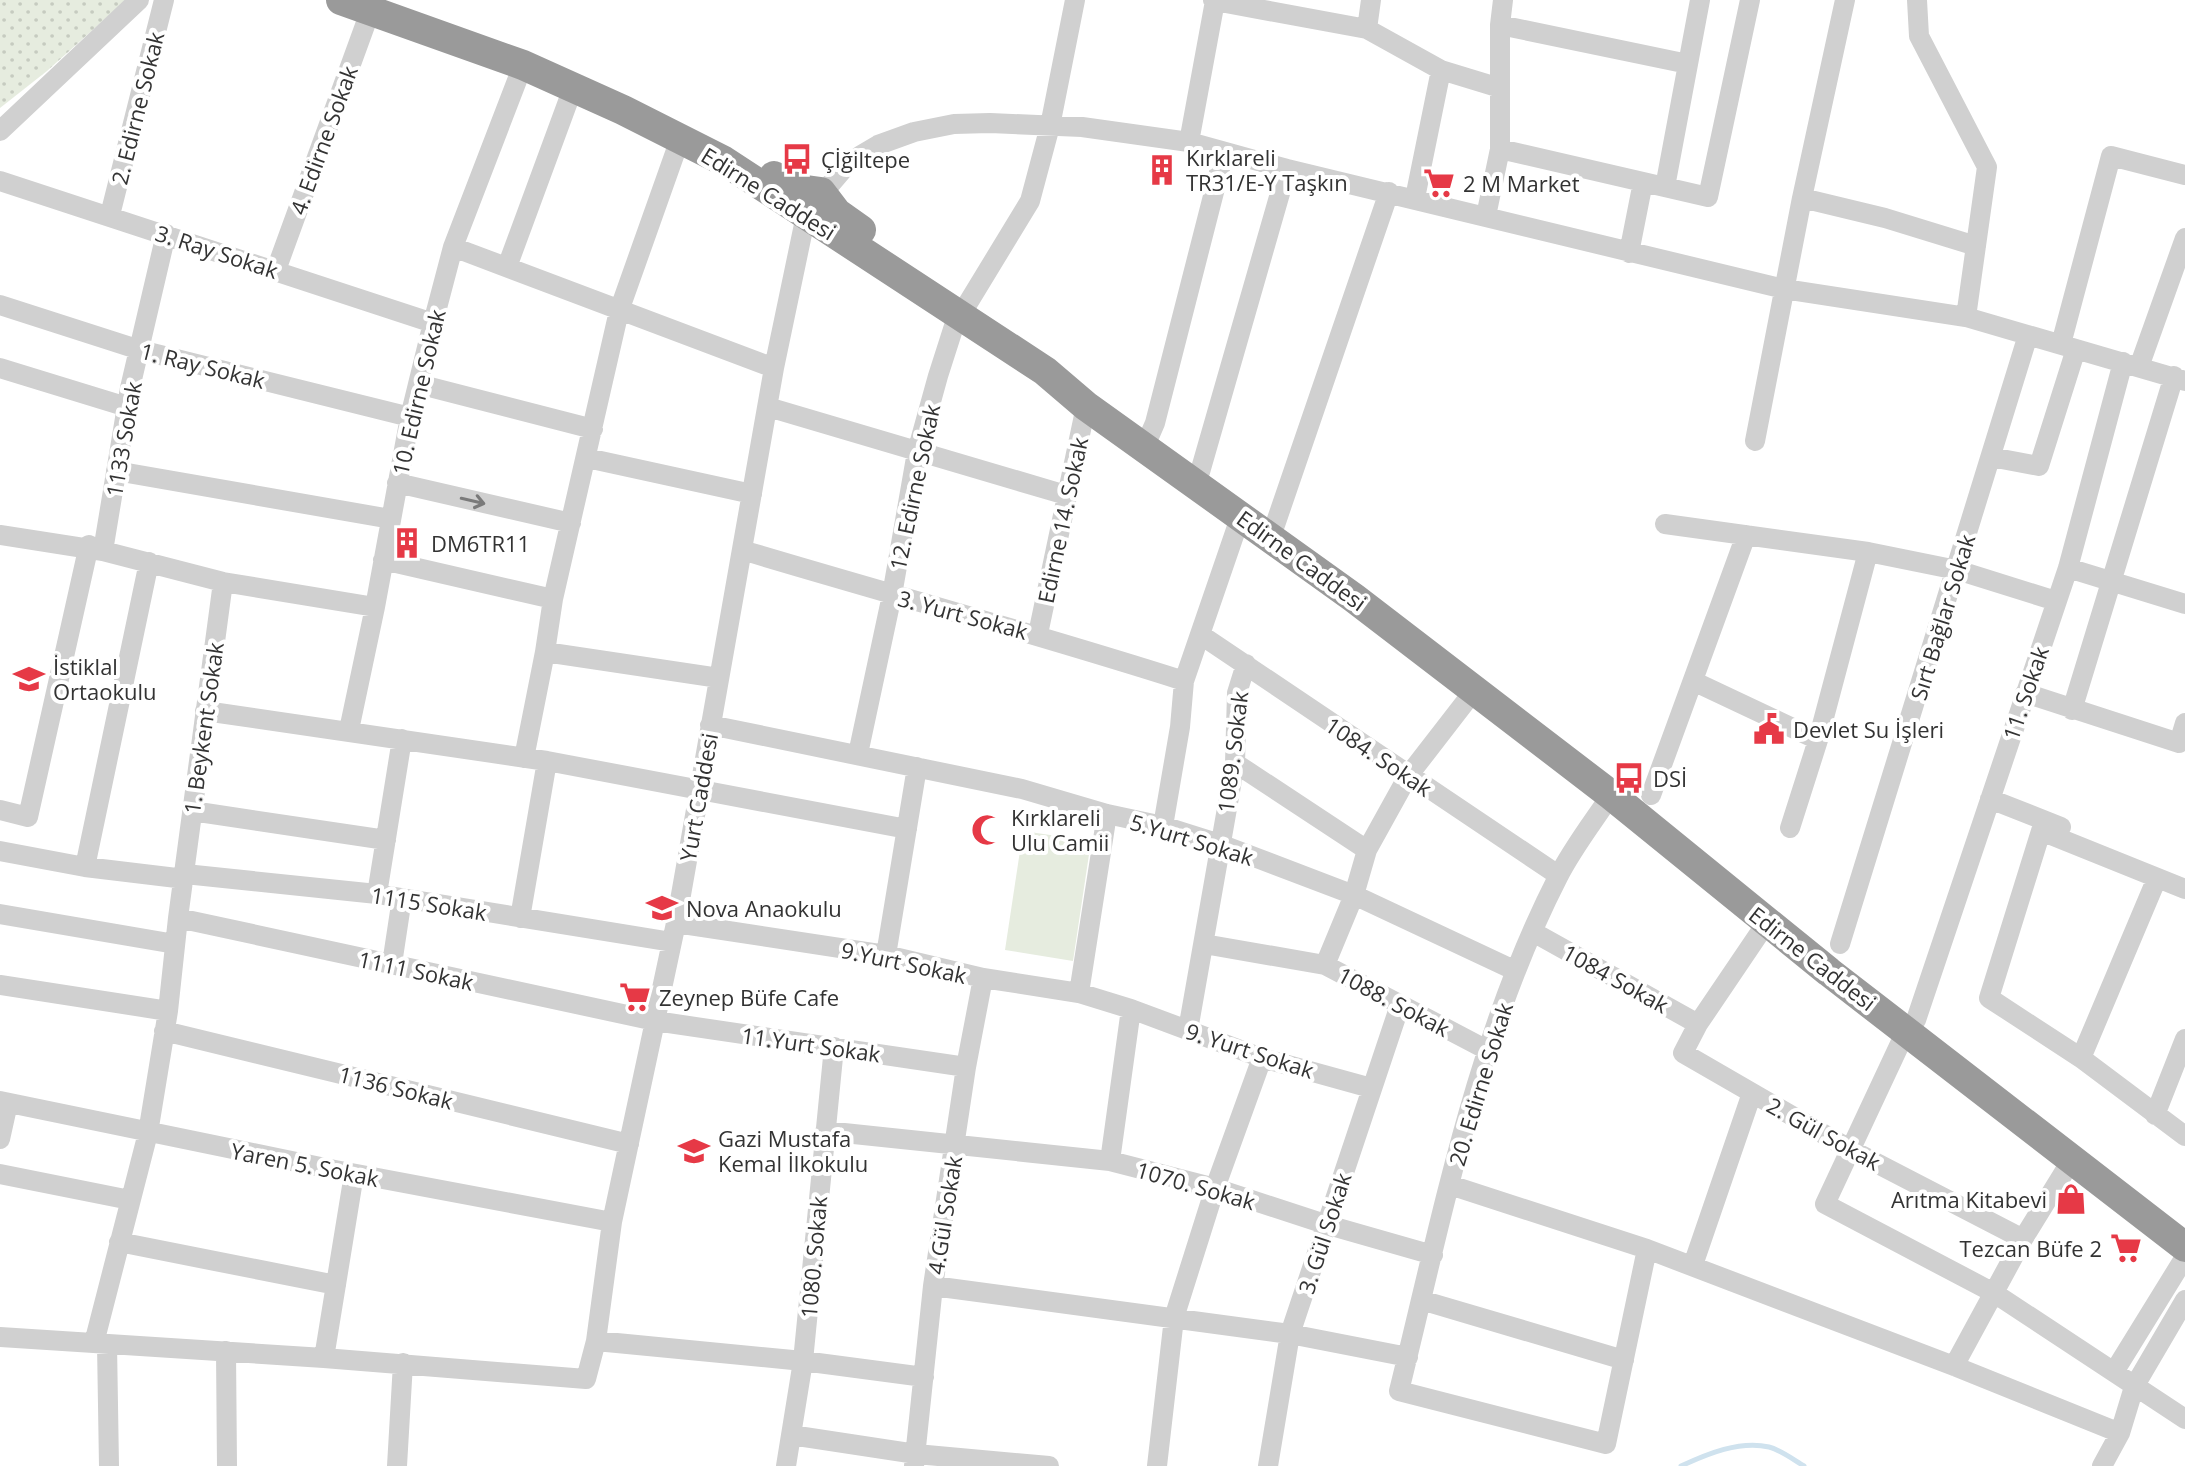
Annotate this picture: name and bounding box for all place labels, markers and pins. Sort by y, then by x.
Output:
bus stop icon: Çİğiltepe [780,142,814,176]
place label: Kırklareli TR31/E-Y Taşkın [1186,142,1348,197]
place label: Çİğiltepe [821,144,910,174]
building icon: Kırklareli TR31/E-Y Taşkın [1145,153,1179,187]
supermarket icon: 2 M Market [1422,166,1456,200]
place label: 2 M Market [1463,168,1580,198]
building icon: DM6TR11 [390,526,424,560]
place label: DM6TR11 [431,528,530,558]
place label: İstiklal Ortaokulu [53,651,157,706]
school or university icon: İstiklal Ortaokulu [12,662,46,696]
public building icon: Devlet Su İşleri [1752,712,1786,746]
place label: Devlet Su İşleri [1793,714,1944,744]
bus stop icon: DSİ [1612,761,1646,795]
place label: DSİ [1653,763,1687,793]
place label: Kırklareli Ulu Camii [1011,802,1109,857]
mosque icon: Kırklareli Ulu Camii [970,813,1004,847]
school or university icon: Nova Anaokulu [645,891,679,925]
place label: Nova Anaokulu [686,893,842,923]
supermarket icon: Zeynep Büfe Cafe [618,980,652,1014]
place label: Zeynep Büfe Cafe [659,982,839,1012]
place label: Gazi Mustafa Kemal İlkokulu [718,1123,868,1178]
school or university icon: Gazi Mustafa Kemal İlkokulu [677,1134,711,1168]
shop icon: Arıtma Kitabevi [2054,1182,2088,1216]
place label: Arıtma Kitabevi [1891,1184,2047,1214]
supermarket icon: Tezcan Büfe 2 [2109,1231,2143,1265]
place label: Tezcan Büfe 2 [1959,1233,2102,1263]

